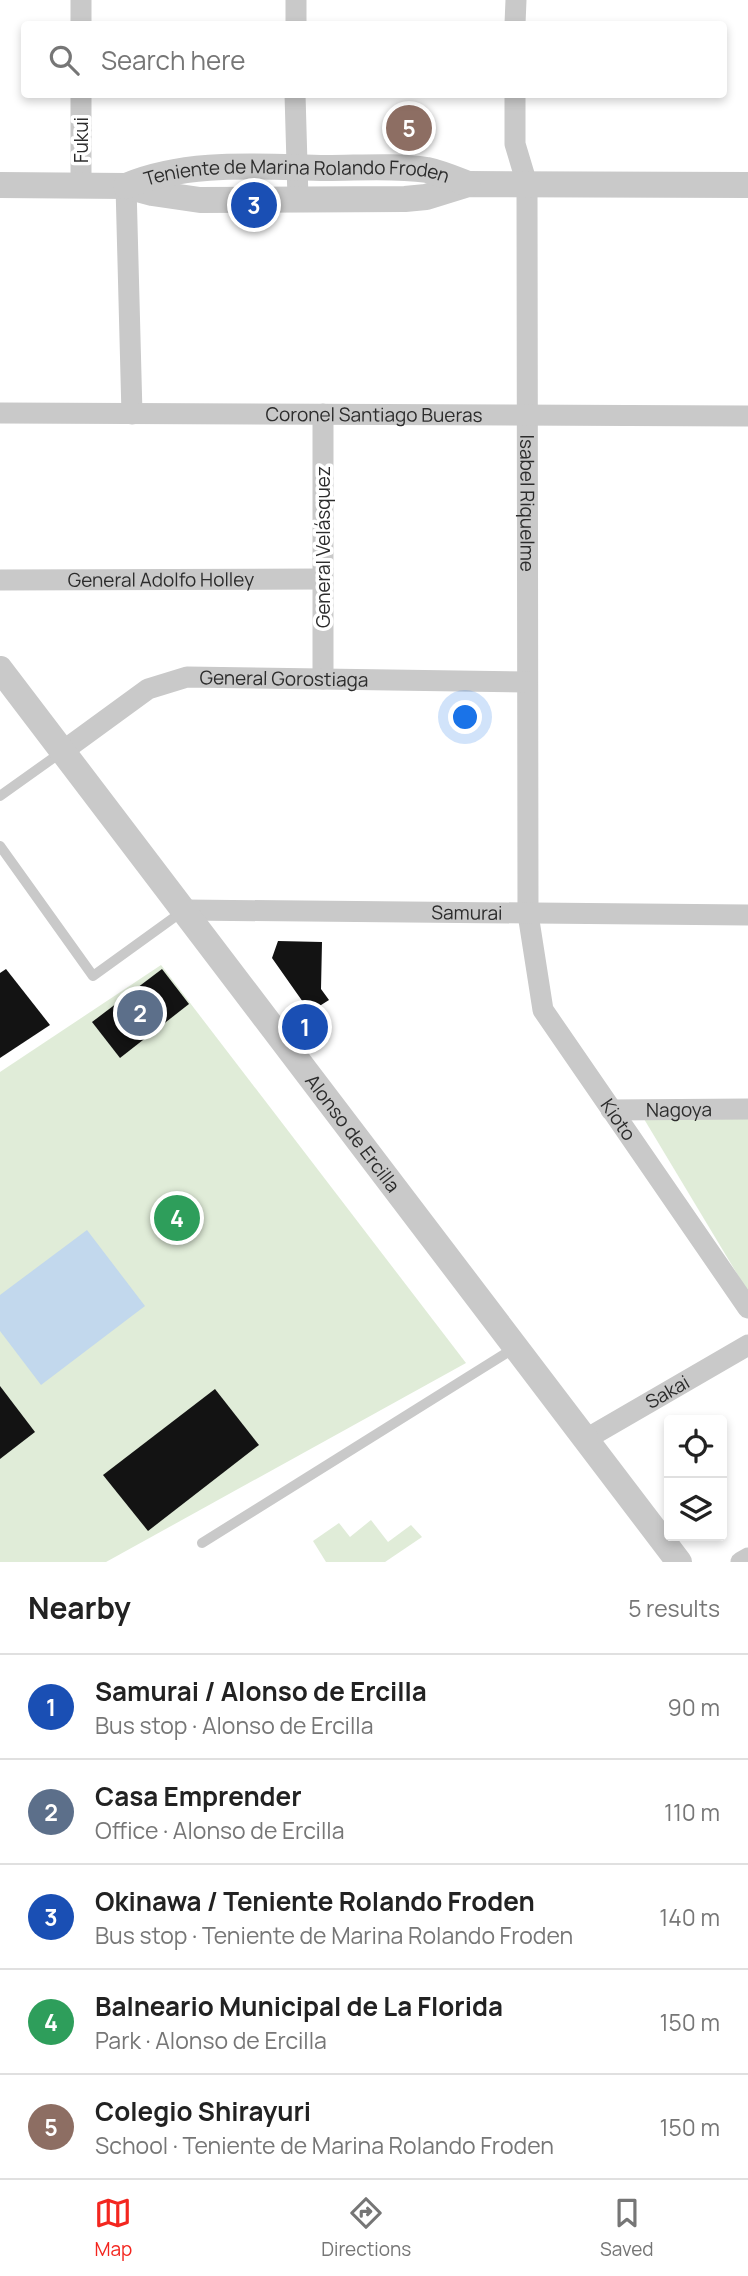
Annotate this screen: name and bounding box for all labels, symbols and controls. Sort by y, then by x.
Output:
search box [21,21,727,98]
icon: search [45,41,83,79]
text: Search here [101,42,246,78]
pin: 5 [386,102,432,154]
street label: Fukui [68,117,94,163]
street label: Teniente de Marina Rolando Froden [141,153,453,192]
pin: 3 [231,179,277,231]
street label: Coronel Santiago Bueras [265,401,483,428]
street label: Isabel Riquelme [514,435,541,572]
street label: General Velásquez [310,466,336,628]
street label: General Adolfo Holley [68,566,254,593]
street label: General Gorostiaga [199,664,369,693]
your location [448,700,482,734]
street label: Samurai [431,899,503,926]
pin: 2 [117,987,163,1039]
pin: 1 [282,1001,328,1053]
street label: Alonso de Ercilla [300,1069,406,1197]
street label: Kioto [595,1094,642,1146]
street label: Nagoya [646,1096,712,1123]
pin: 4 [154,1192,200,1244]
street label: Sakai [641,1369,694,1415]
map controls [664,1415,727,1541]
button: locate [664,1415,727,1478]
button: layers [664,1478,727,1541]
text: Nearby [28,1587,131,1628]
text: 5 results [628,1592,720,1624]
text: Samurai / Alonso de Ercilla [95,1673,427,1709]
text: 1 [46,1691,56,1723]
text: 90 m [668,1691,720,1723]
text: Bus stop · Alonso de Ercilla [95,1709,374,1741]
text: Casa Emprender [95,1778,302,1814]
text: 2 [44,1796,58,1828]
text: 110 m [664,1796,720,1828]
text: Office · Alonso de Ercilla [95,1814,344,1846]
text: Okinawa / Teniente Rolando Froden [95,1883,535,1919]
text: 3 [44,1901,58,1933]
text: 140 m [659,1901,720,1933]
text: Bus stop · Teniente de Marina Rolando Froden [95,1919,573,1951]
text: Balneario Municipal de La Florida [95,1988,503,2024]
text: 4 [44,2006,58,2038]
text: 150 m [660,2006,720,2038]
text: Park · Alonso de Ercilla [95,2024,327,2056]
text: Colegio Shirayuri [95,2093,311,2129]
text: 5 [44,2111,58,2143]
text: 150 m [660,2111,720,2143]
text: School · Teniente de Marina Rolando Froden [95,2129,554,2161]
tab: Map [94,2194,132,2262]
tab: Directions [321,2194,411,2262]
tab: Saved [600,2194,654,2262]

